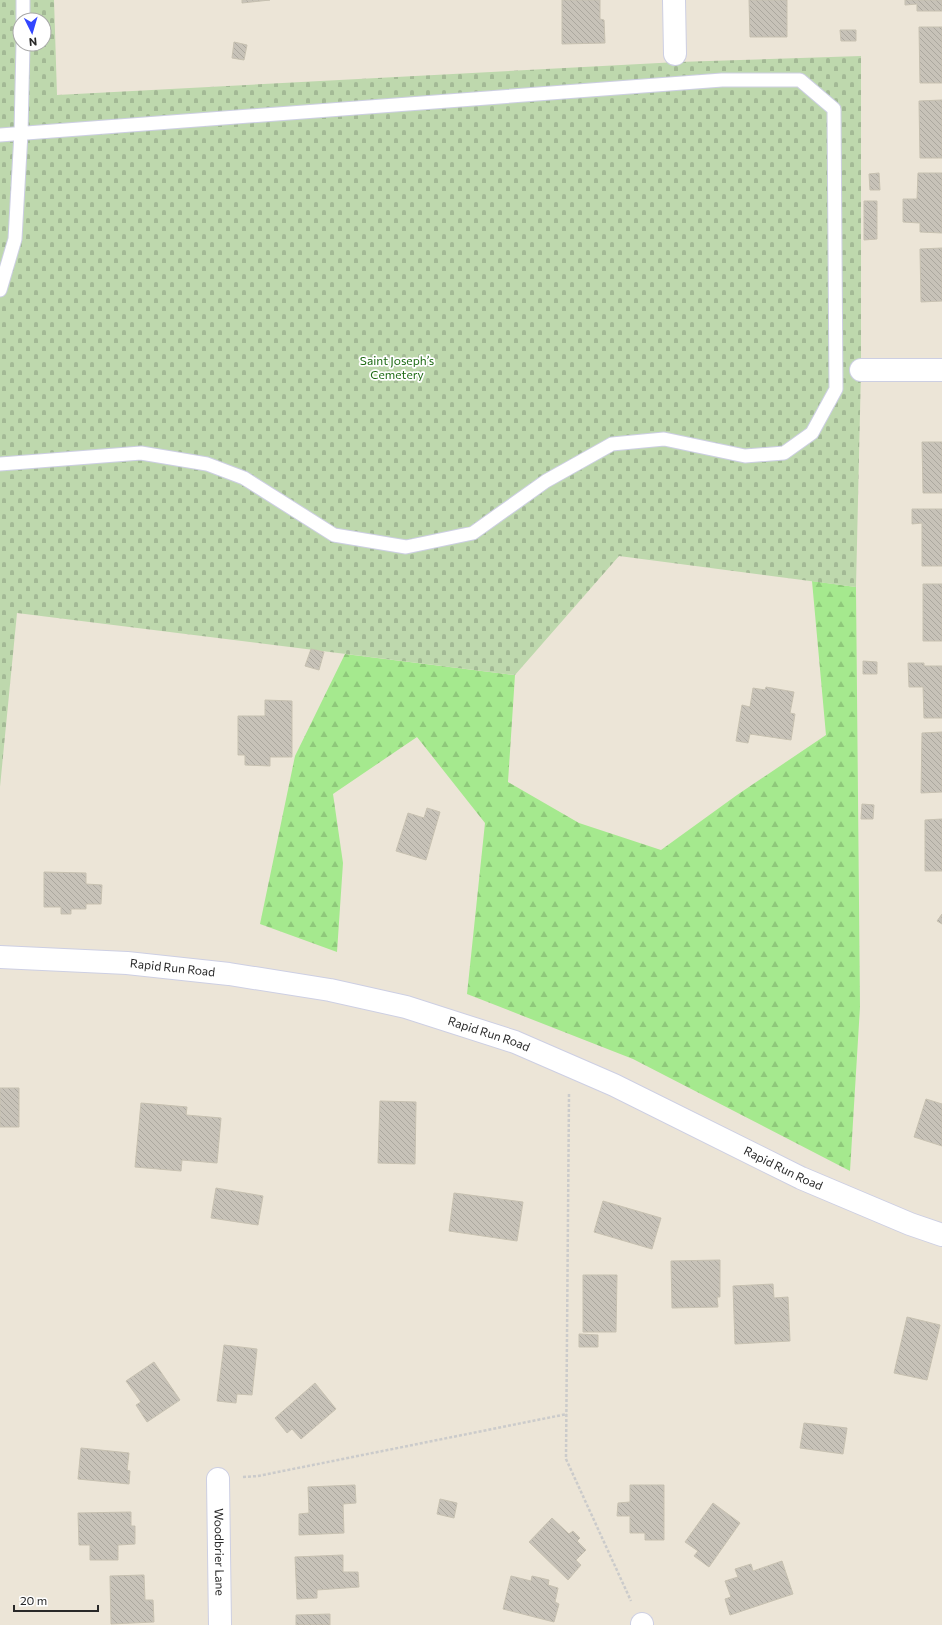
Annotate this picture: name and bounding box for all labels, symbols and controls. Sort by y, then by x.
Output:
north arrow [12,12,52,52]
text: N [28,36,38,49]
park label: Saint Joseph’s Cemetery [360,353,434,381]
street label: Rapid Run Road [129,955,216,978]
street label: Rapid Run Road [446,1013,532,1054]
street label: Rapid Run Road [742,1143,825,1192]
street label: Woodbrier Lane [212,1508,228,1596]
scale bar [14,1587,98,1613]
text: 20 m [20,1593,47,1607]

